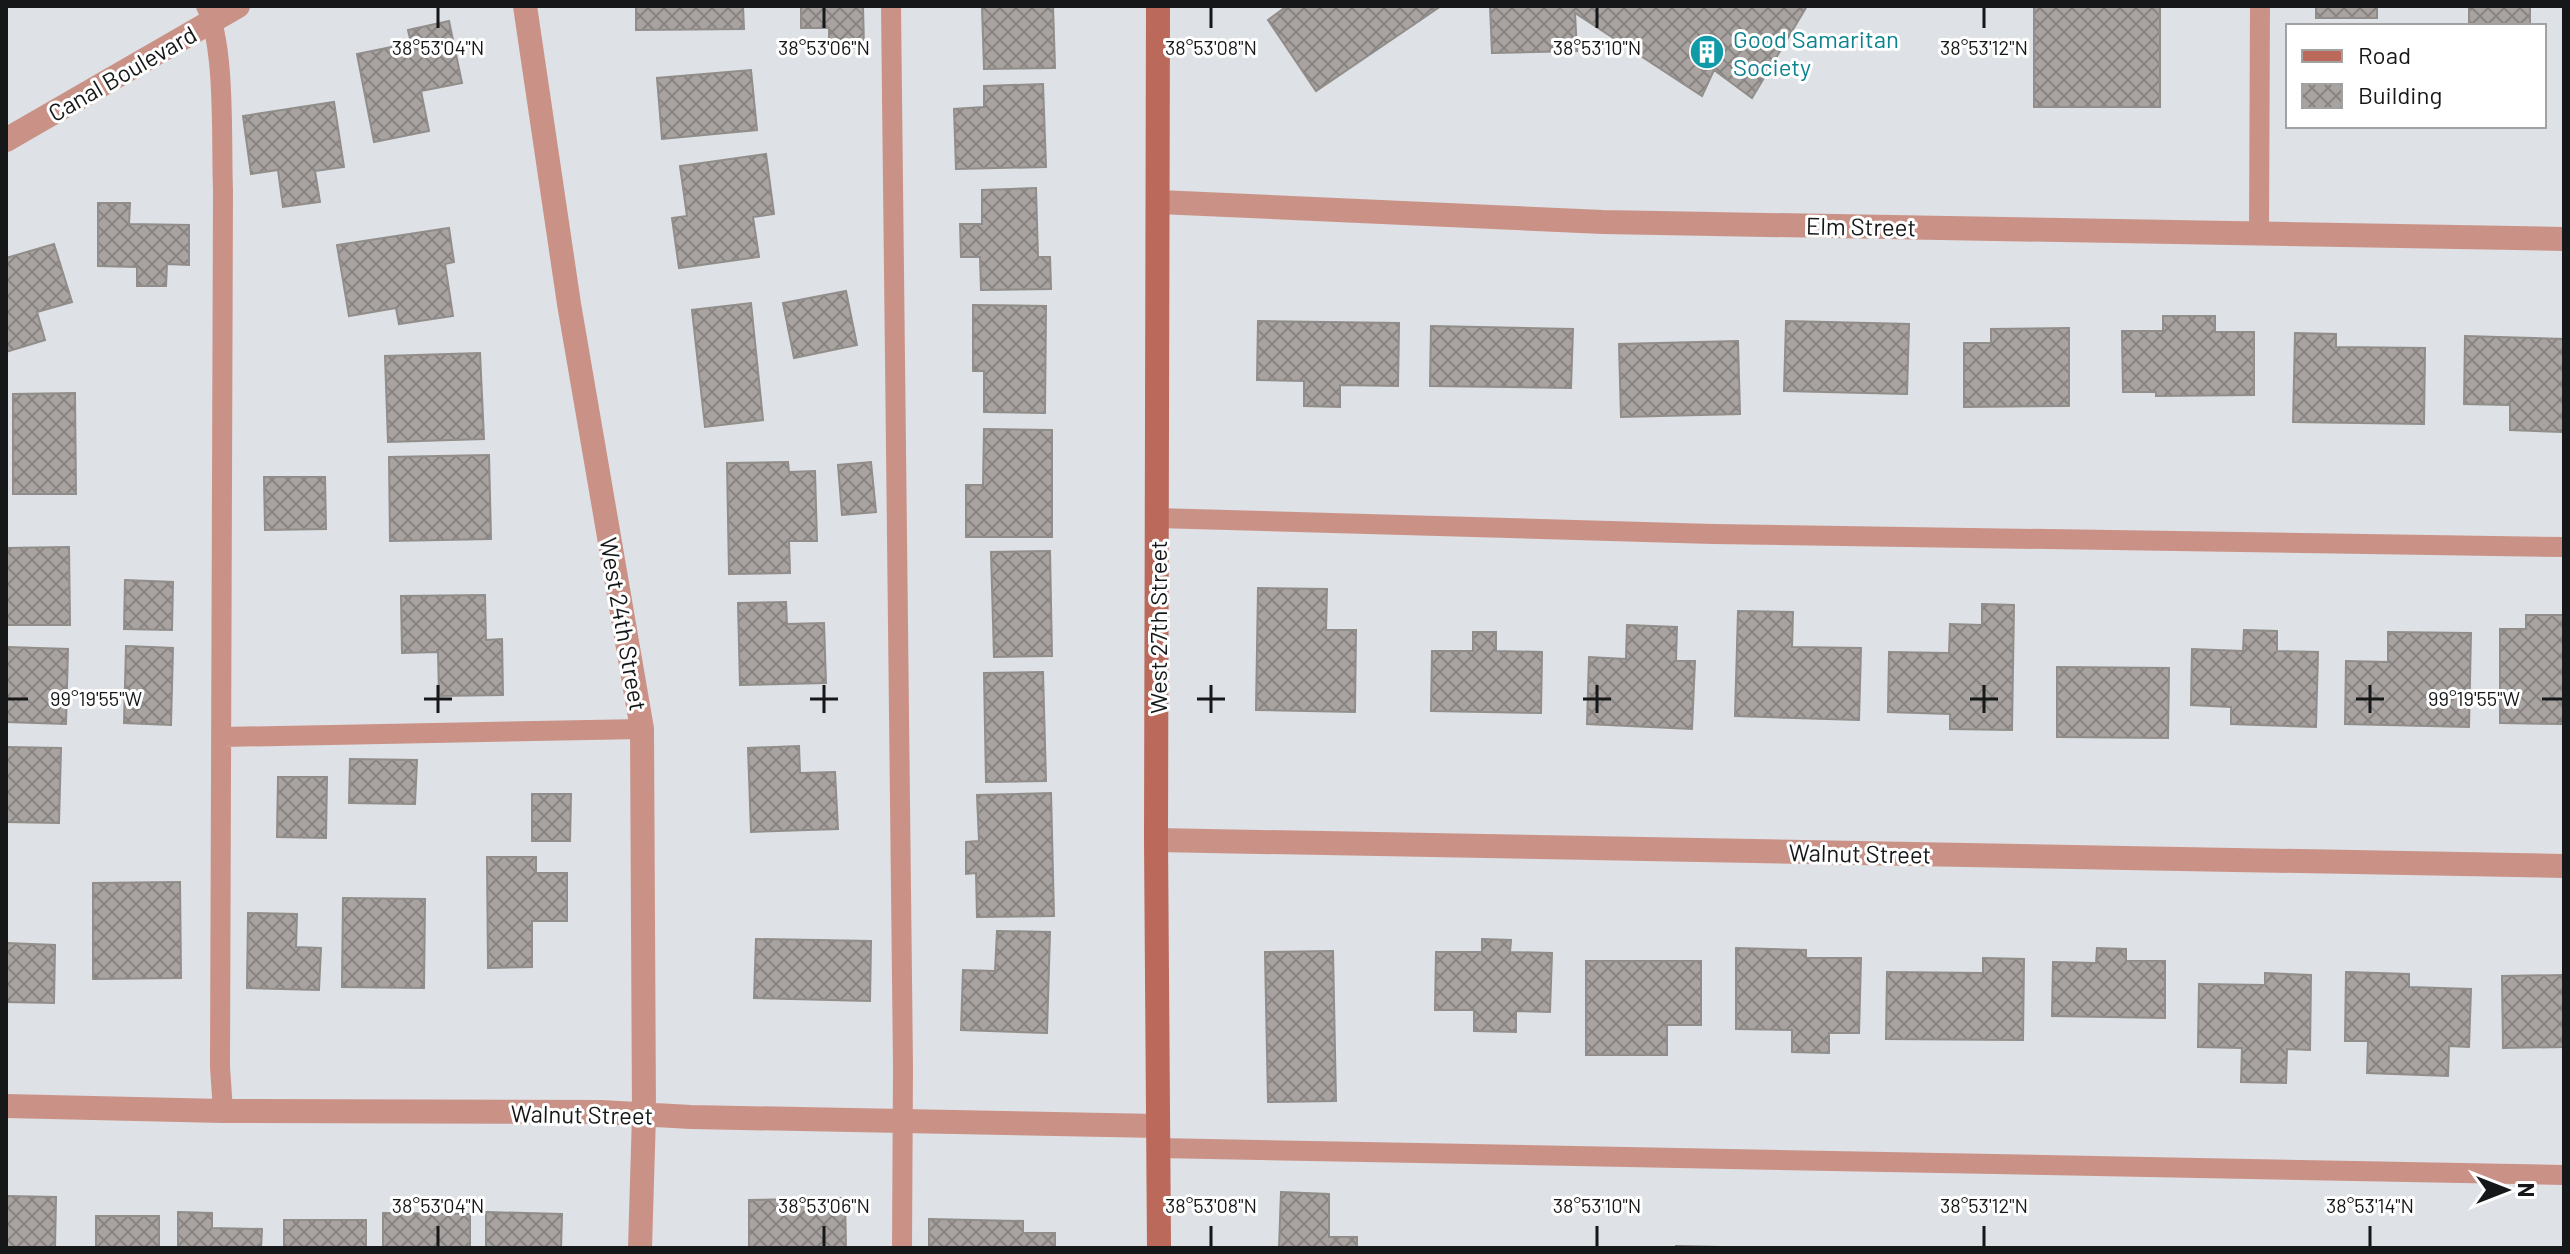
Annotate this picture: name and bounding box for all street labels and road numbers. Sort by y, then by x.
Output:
street label: Canal Boulevard [43,19,201,127]
street label: Elm Street [1806,211,1916,241]
street label: West 24th Street [594,535,654,713]
street label: West 27th Street [1143,540,1172,714]
street label: Walnut Street [1788,837,1932,869]
street label: Walnut Street [510,1098,654,1130]

